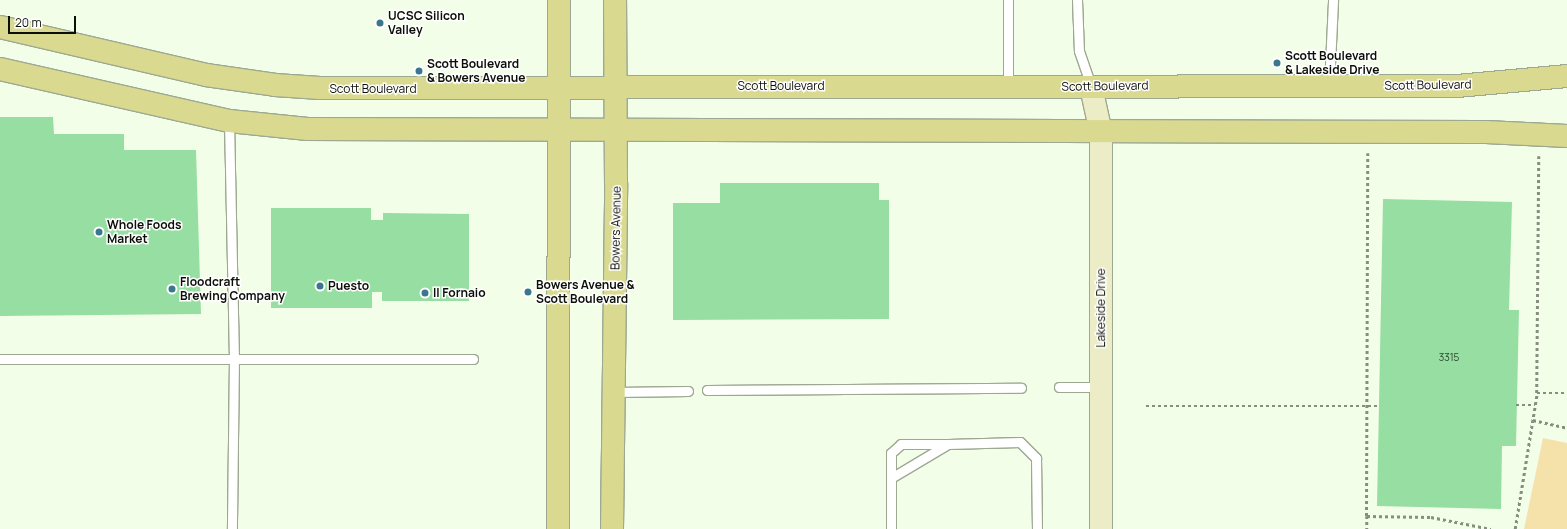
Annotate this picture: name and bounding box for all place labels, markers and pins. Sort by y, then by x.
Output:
place label: UCSC Silicon Valley [388,9,465,37]
marker: UCSC Silicon Valley [375,18,385,28]
place label: Scott Boulevard & Lakeside Drive [1285,49,1379,77]
place label: Scott Boulevard & Bowers Avenue [427,57,525,85]
marker: Scott Boulevard & Lakeside Drive [1272,58,1282,68]
marker: Scott Boulevard & Bowers Avenue [414,66,424,76]
place label: Whole Foods Market [107,218,181,246]
marker: Whole Foods Market [94,227,104,237]
place label: Floodcraft Brewing Company [180,275,285,303]
place label: Bowers Avenue & Scott Boulevard [536,278,634,306]
place label: Puesto [328,279,369,293]
marker: Puesto [315,281,325,291]
marker: Floodcraft Brewing Company [167,284,177,294]
place label: Il Fornaio [433,286,486,300]
marker: Bowers Avenue & Scott Boulevard [523,287,533,297]
marker: Il Fornaio [420,288,430,298]

